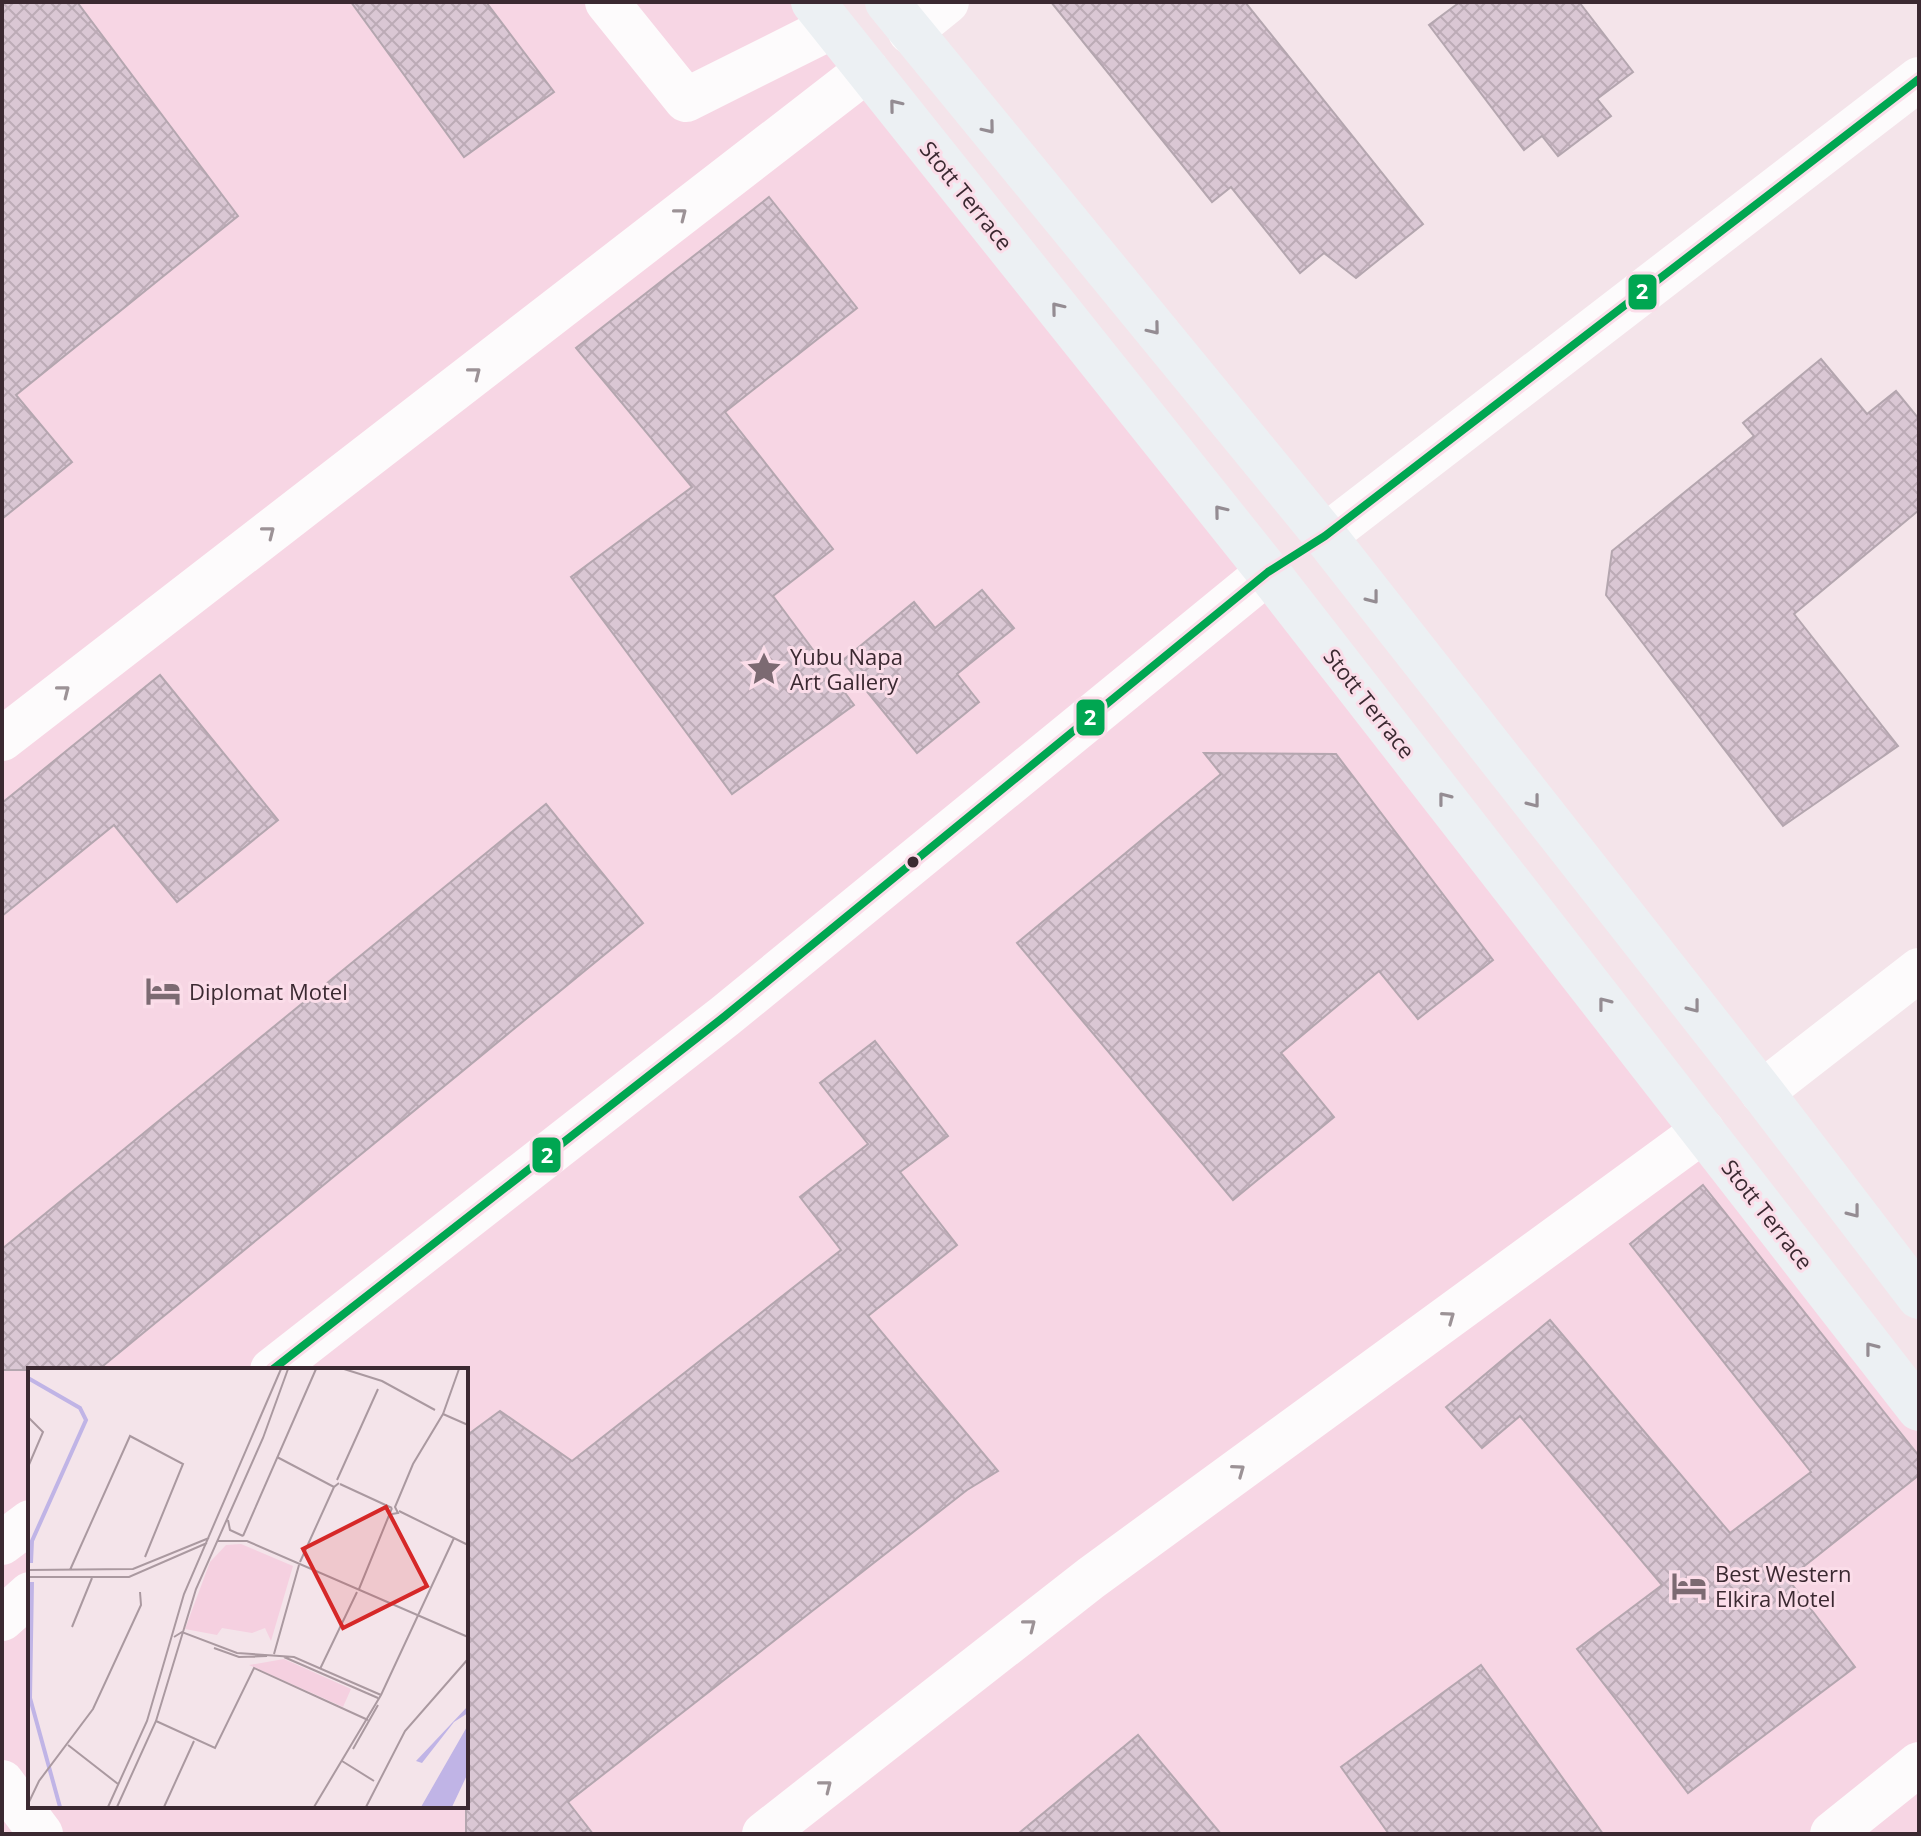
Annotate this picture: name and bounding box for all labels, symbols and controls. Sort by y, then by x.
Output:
one-way arrow [890,100,905,114]
one-way arrow [979,118,994,133]
street label: Stott Terrace [914,134,1020,256]
one-way arrow [672,209,687,223]
line badge: 2 [1627,273,1658,311]
text: 2 [1636,275,1648,305]
one-way arrow [1053,302,1067,317]
one-way arrow [1144,319,1159,334]
one-way arrow [466,368,481,382]
one-way arrow [1215,505,1229,520]
one-way arrow [261,527,275,541]
one-way arrow [1363,589,1378,603]
place label: Yubu Napa Art Gallery [790,641,903,696]
street label: Stott Terrace [1318,642,1422,764]
place icon: Yubu Napa Art Gallery [745,650,783,688]
one-way arrow [55,686,70,700]
line badge: 2 [1075,698,1106,737]
text: 2 [1084,701,1096,731]
one-way arrow [1439,793,1454,807]
one-way arrow [1524,793,1538,808]
unlabelled marker [905,854,921,870]
hotel icon: Diplomat Motel [144,972,182,1010]
place label: Diplomat Motel [189,976,348,1006]
one-way arrow [1599,997,1613,1012]
one-way arrow [1685,998,1699,1013]
line badge: 2 [531,1136,562,1174]
text: 2 [541,1139,553,1169]
street label: Stott Terrace [1716,1153,1820,1275]
one-way arrow [1844,1203,1858,1218]
one-way arrow [1440,1312,1454,1326]
one-way arrow [1867,1342,1881,1357]
inset map [28,1368,468,1808]
one-way arrow [1230,1465,1244,1480]
place label: Best Western Elkira Motel [1715,1558,1851,1613]
hotel icon: Best Western Elkira Motel [1670,1567,1708,1605]
one-way arrow [1021,1621,1036,1635]
one-way arrow [817,1781,832,1795]

